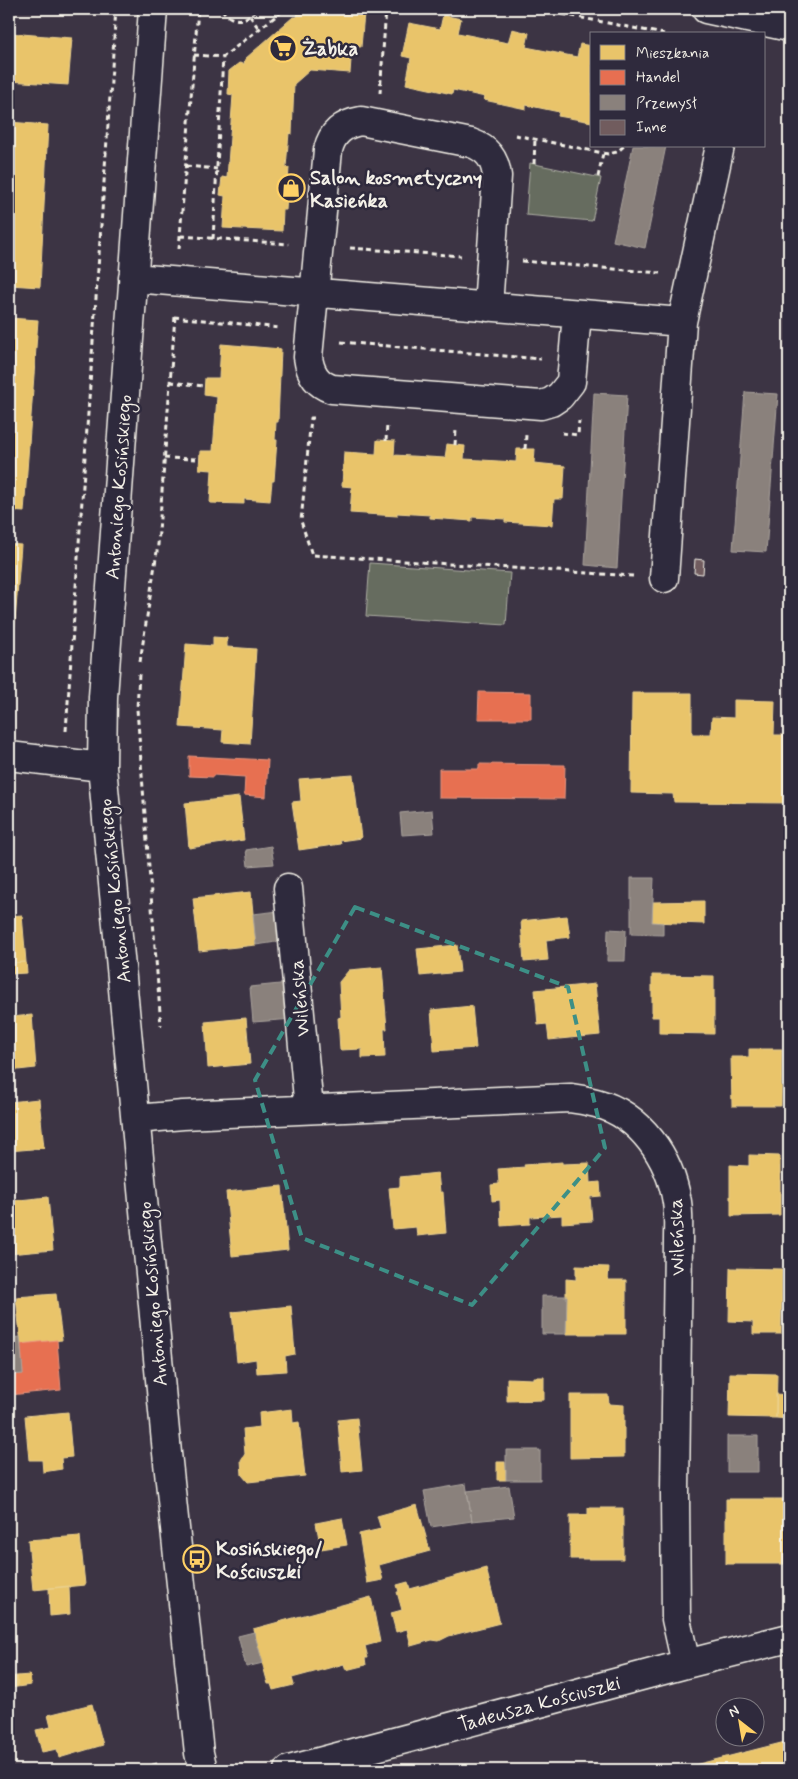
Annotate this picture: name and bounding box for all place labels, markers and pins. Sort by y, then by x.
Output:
supermarket icon: Żabka [268,33,298,63]
place label: Żabka [302,36,358,63]
place label: Salon kosmetyczny Kasieńka [310,165,482,215]
shop icon: Salon kosmetyczny Kasieńka [276,173,306,203]
place label: Kosińskiego/ Kościuszki [216,1536,323,1586]
bus stop icon: Kosińskiego/ Kościuszki [182,1544,212,1574]

